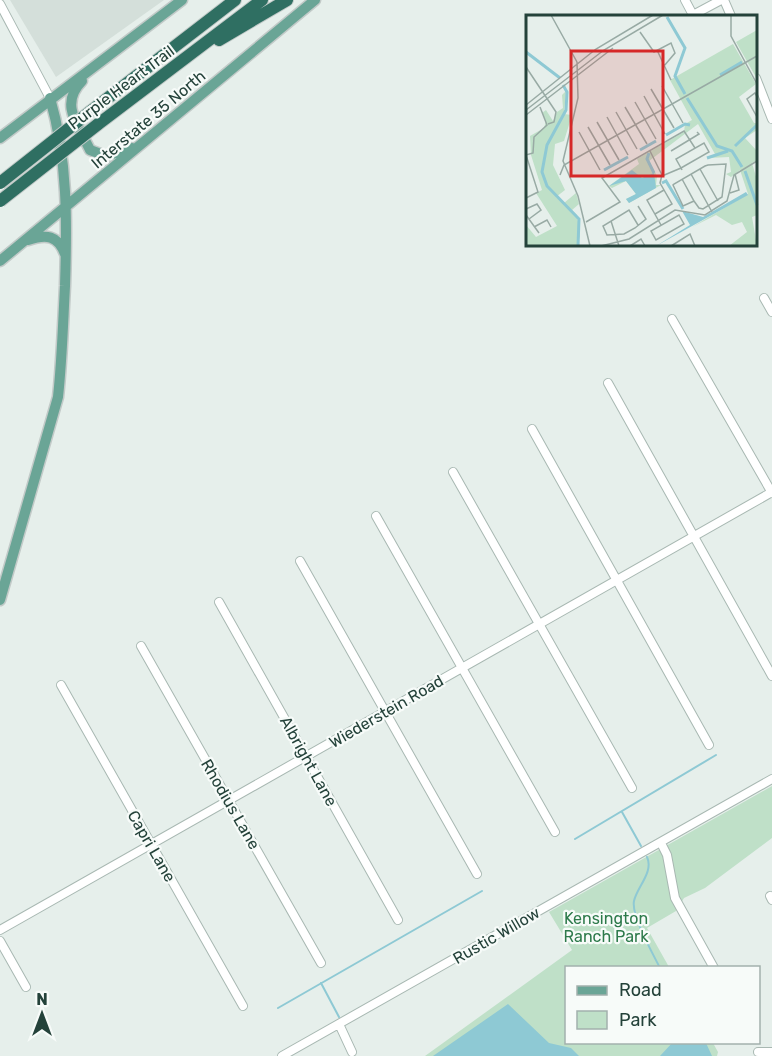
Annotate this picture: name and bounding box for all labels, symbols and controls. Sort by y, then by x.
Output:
inset map [526,15,757,246]
street label: Purple Heart Trail [65,41,178,133]
street label: Interstate 35 North [87,66,209,173]
street label: Wiederstein Road [326,671,447,752]
street label: Albright Lane [276,713,341,810]
street label: Rhodius Lane [197,756,264,853]
street label: Capri Lane [123,807,180,885]
street label: Rustic Willow [449,903,543,968]
park label: Kensington Ranch Park [564,909,649,946]
legend [565,966,760,1044]
text: Road [619,979,662,1001]
north arrow [12,984,72,1044]
text: N [36,990,48,1009]
text: Park [619,1009,657,1031]

